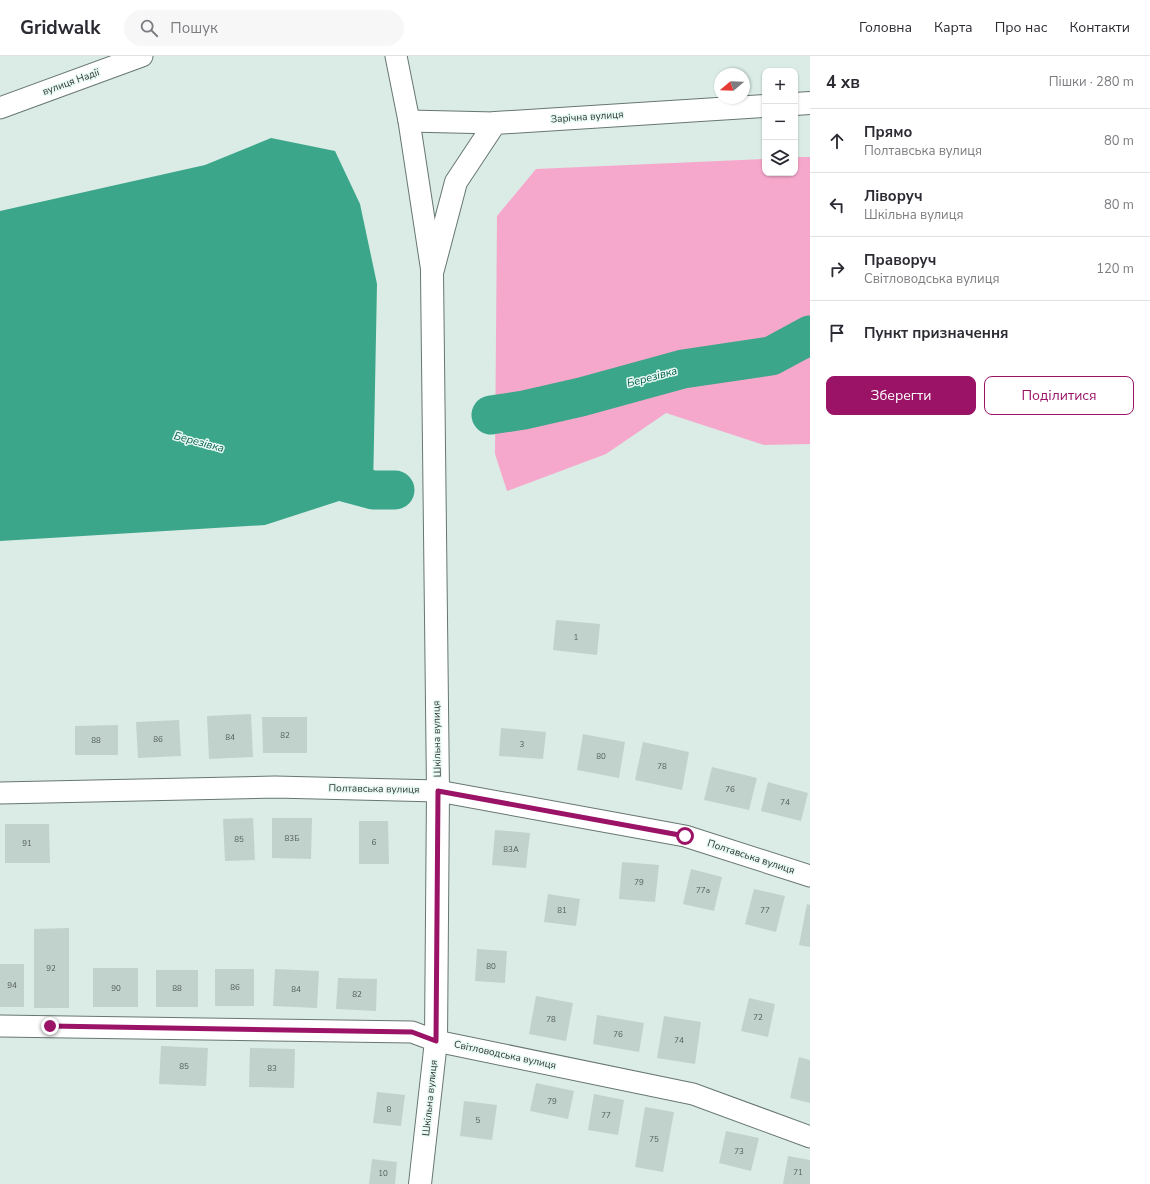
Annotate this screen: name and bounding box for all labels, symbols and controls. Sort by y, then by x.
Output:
search box [124,10,404,46]
text: Gridwalk [20,15,100,41]
icon: search [138,17,160,39]
text: Пошук [170,18,218,38]
text: Головна [859,18,912,37]
text: Карта [934,18,973,37]
text: Про нас [995,18,1047,37]
text: Контакти [1069,18,1130,37]
street label: вулиця Надії [41,65,102,99]
north arrow [714,68,750,104]
map controls [762,68,798,176]
button: + [762,68,798,104]
text: 4 хв [826,71,860,94]
text: Пішки · 280 m [1049,73,1134,91]
button: − [762,104,798,140]
street label: Зарічна вулиця [550,107,624,127]
text: Прямо [864,122,912,142]
icon: ahead [826,130,848,152]
text: 80 m [1104,132,1134,150]
button: layers [762,140,798,176]
text: Полтавська вулиця [864,142,982,160]
text: Ліворуч [864,186,923,206]
icon: left [826,194,848,216]
text: 80 m [1104,196,1134,214]
text: Шкільна вулиця [864,206,963,224]
text: Праворуч [864,250,936,270]
icon: right [826,258,848,280]
text: 120 m [1096,260,1134,278]
text: Світловодська вулиця [864,270,999,288]
icon: arrive [826,322,848,344]
text: Пункт призначення [864,323,1009,343]
water label: Березівка [625,363,679,391]
button: Зберегти [826,376,976,415]
button: Поділитися [984,376,1134,415]
water label: Березівка [172,428,226,456]
house number: 1 [574,632,579,643]
street label: Шкільна вулиця [429,701,445,777]
house number: 82 [280,730,290,741]
house number: 84 [225,732,235,743]
house number: 86 [153,734,163,745]
house number: 88 [91,735,101,746]
house number: 3 [520,739,525,750]
house number: 80 [596,751,606,762]
house number: 78 [657,761,667,772]
street label: Полтавська вулиця [328,781,420,797]
house number: 76 [725,784,735,795]
house number: 74 [780,797,790,808]
route start [676,827,694,845]
house number: 83Б [285,833,299,844]
house number: 85 [234,834,244,845]
street label: Полтавська вулиця [706,836,796,878]
house number: 6 [372,837,377,848]
house number: 91 [22,838,32,849]
house number: 83А [503,844,519,855]
house number: 79 [634,877,644,888]
house number: 77а [696,885,710,896]
house number: 81 [557,905,567,916]
house number: 77 [760,905,770,916]
house number: 80 [486,961,496,972]
house number: 92 [46,963,56,974]
house number: 94 [7,980,17,991]
house number: 86 [230,982,240,993]
house number: 90 [111,983,121,994]
house number: 88 [172,983,182,994]
house number: 84 [291,984,301,995]
house number: 82 [352,989,362,1000]
house number: 72 [753,1012,763,1023]
house number: 78 [546,1014,556,1025]
route end [41,1017,59,1035]
house number: 76 [613,1029,623,1040]
house number: 74 [674,1035,684,1046]
street label: Світловодська вулиця [453,1037,557,1073]
street label: Шкільна вулиця [419,1059,441,1137]
house number: 85 [179,1061,189,1072]
house number: 83 [267,1063,277,1074]
house number: 79 [547,1096,557,1107]
house number: 8 [387,1104,392,1115]
house number: 77 [601,1110,611,1121]
house number: 5 [476,1115,481,1126]
house number: 75 [649,1134,659,1145]
house number: 73 [734,1146,744,1157]
house number: 71 [793,1167,803,1178]
house number: 10 [378,1168,388,1179]

